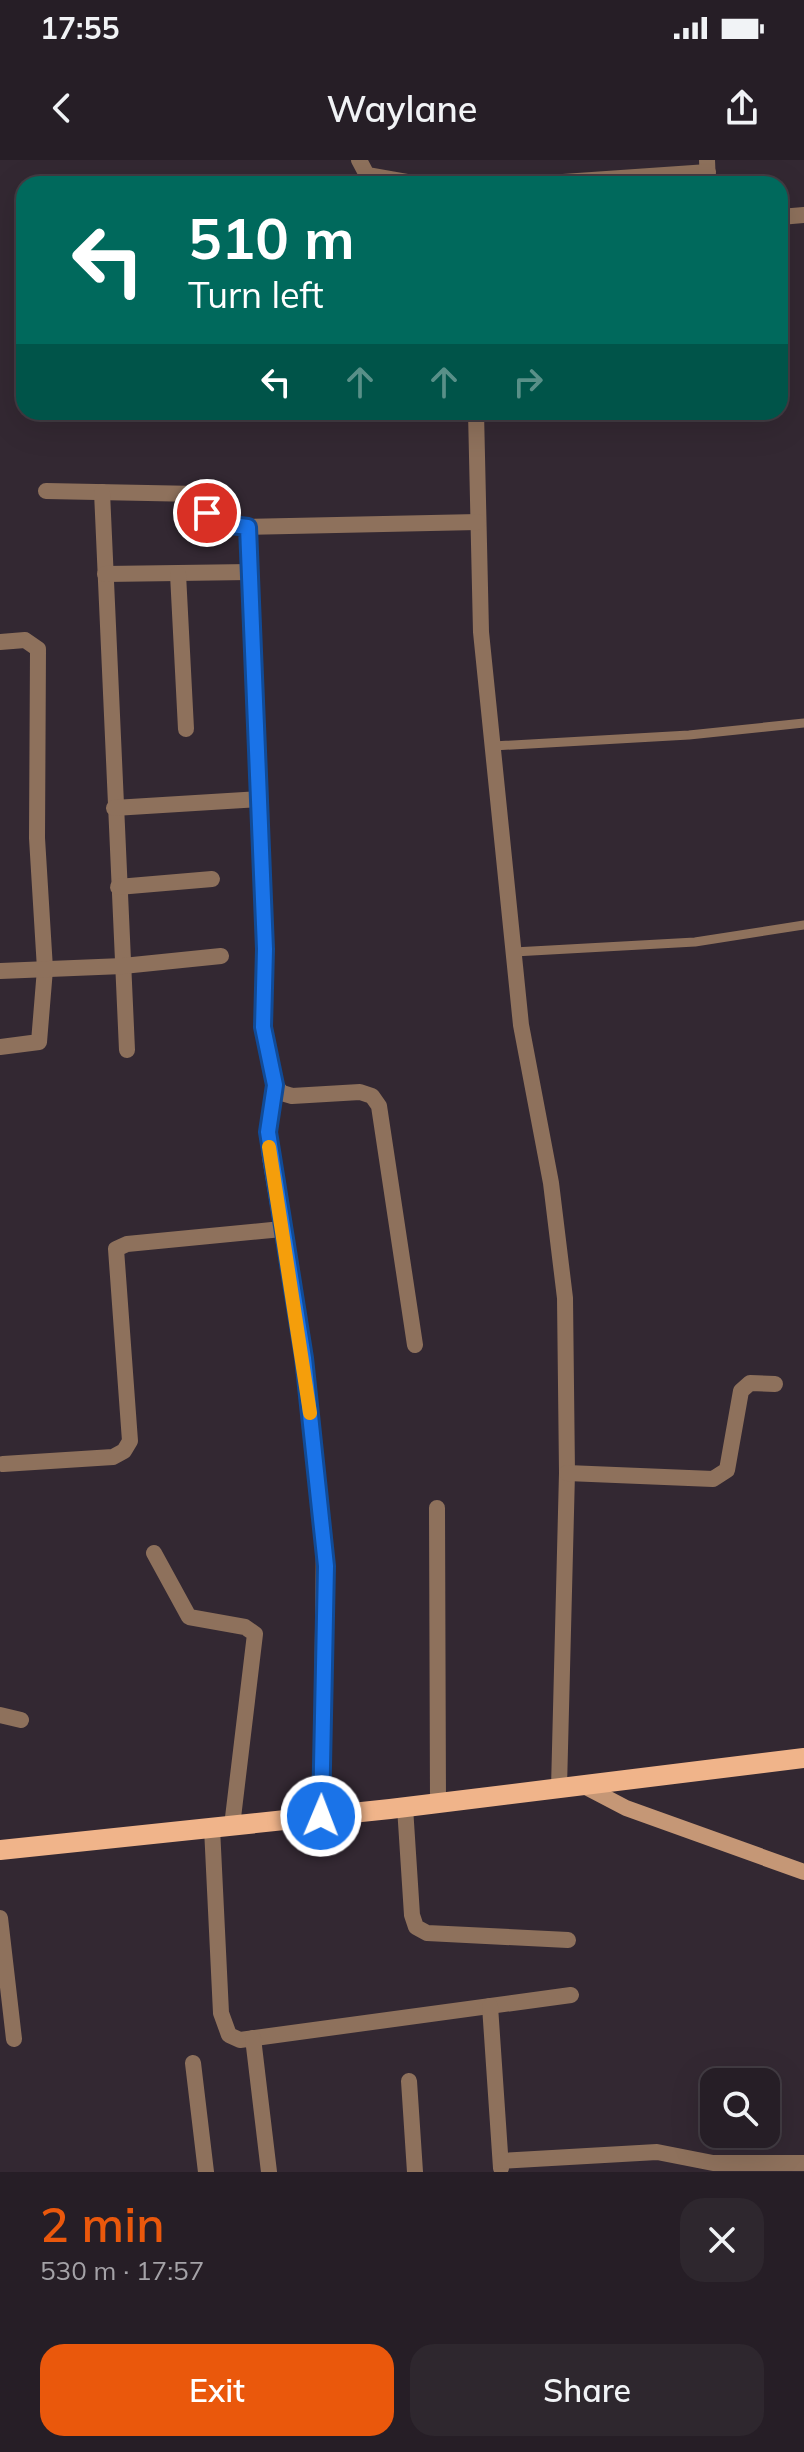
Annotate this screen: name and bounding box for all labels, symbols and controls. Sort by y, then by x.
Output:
text: 17:55 [40,9,119,47]
icon: back [40,86,84,130]
text: Waylane [326,86,478,131]
icon: share [720,86,764,130]
text: 510 m [188,203,355,273]
icon: left [56,208,160,312]
text: Turn left [188,272,324,317]
icon: left [254,360,298,404]
icon: ahead [338,360,382,404]
icon: ahead [422,360,466,404]
icon: right [506,360,550,404]
pin [173,479,241,547]
icon: arrive [185,491,229,535]
position arrow [279,1774,363,1858]
map controls [700,2068,780,2148]
button: search [700,2068,780,2148]
text: 2 min [40,2194,165,2254]
button: close [680,2198,764,2282]
text: 530 m · 17:57 [40,2254,204,2287]
button: Exit [40,2344,394,2436]
button: Share [410,2344,764,2436]

